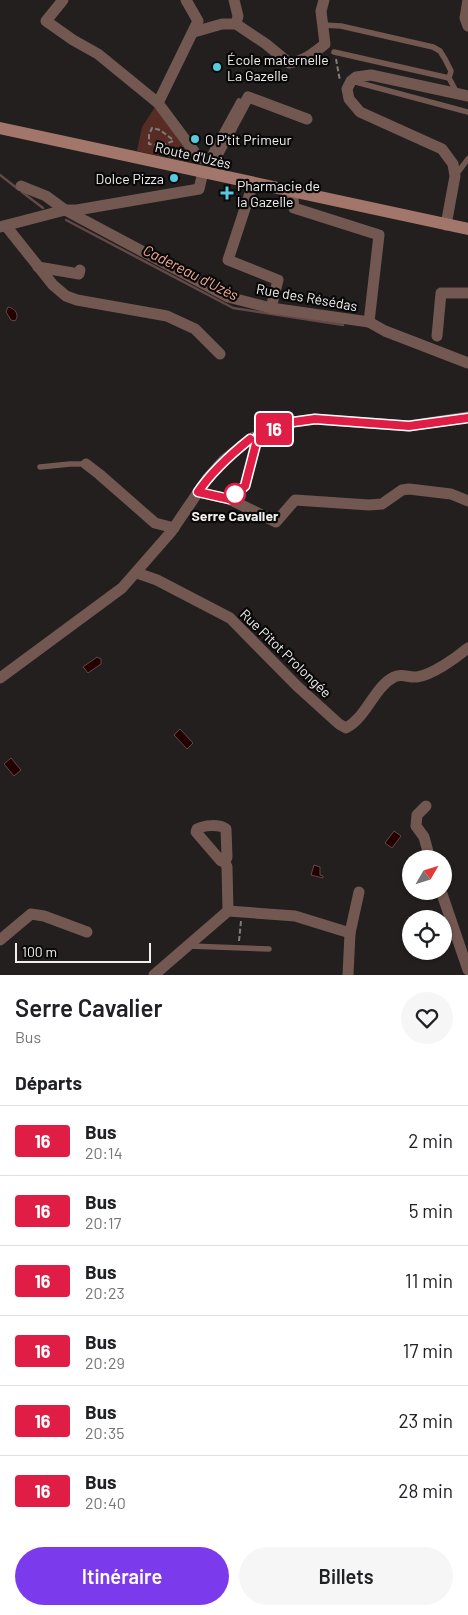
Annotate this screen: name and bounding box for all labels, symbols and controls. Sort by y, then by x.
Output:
place label: École maternelle La Gazelle [227,51,329,84]
marker: École maternelle La Gazelle [211,61,223,73]
place label: O P'tit Primeur [205,131,292,148]
marker: O P'tit Primeur [189,133,201,145]
street label: Route d'Uzès [153,138,233,172]
place label: Dolce Pizza [96,170,164,187]
marker: Dolce Pizza [168,172,180,184]
place label: Pharmacie de la Gazelle [237,177,320,210]
marker: Pharmacie de la Gazelle [221,187,233,199]
water label: Cadereau d'Uzès [140,240,242,304]
street label: Rue des Résédas [255,280,359,314]
line badge: 16 [252,413,296,445]
text: 16 [266,418,282,440]
marker: Serre Cavalier [224,483,246,505]
place label: Serre Cavalier [192,507,279,524]
street label: Rue Pitot Prolongée [237,605,335,701]
north arrow [402,850,452,900]
map controls [402,850,452,960]
button: locate [402,910,452,960]
scale bar [15,940,151,963]
text: 100 m [22,943,57,960]
button: heart [401,992,453,1044]
text: Serre Cavalier [15,993,162,1022]
text: Bus [15,1027,41,1046]
text: Départs [15,1071,82,1094]
text: Bus [85,1120,117,1143]
text: 2 min [408,1129,453,1152]
text: 16 [34,1130,51,1152]
text: 20:14 [85,1143,122,1162]
text: Bus [85,1190,117,1213]
text: 5 min [409,1199,453,1222]
text: 16 [34,1200,51,1222]
text: 20:17 [85,1213,121,1232]
text: Bus [85,1260,117,1283]
text: 11 min [405,1269,453,1292]
text: 16 [34,1270,51,1292]
text: 20:23 [85,1283,125,1302]
text: Bus [85,1330,117,1353]
text: 17 min [403,1339,453,1362]
text: 16 [34,1340,51,1362]
text: 20:29 [85,1353,125,1372]
text: Bus [85,1400,117,1423]
text: 23 min [399,1409,453,1432]
text: 16 [34,1410,51,1432]
text: 20:35 [85,1423,125,1442]
text: Bus [85,1470,117,1493]
text: 28 min [398,1479,453,1502]
text: 16 [34,1480,51,1502]
text: 20:40 [85,1493,126,1512]
button: Itinéraire [15,1547,229,1605]
button: Billets [239,1547,453,1605]

